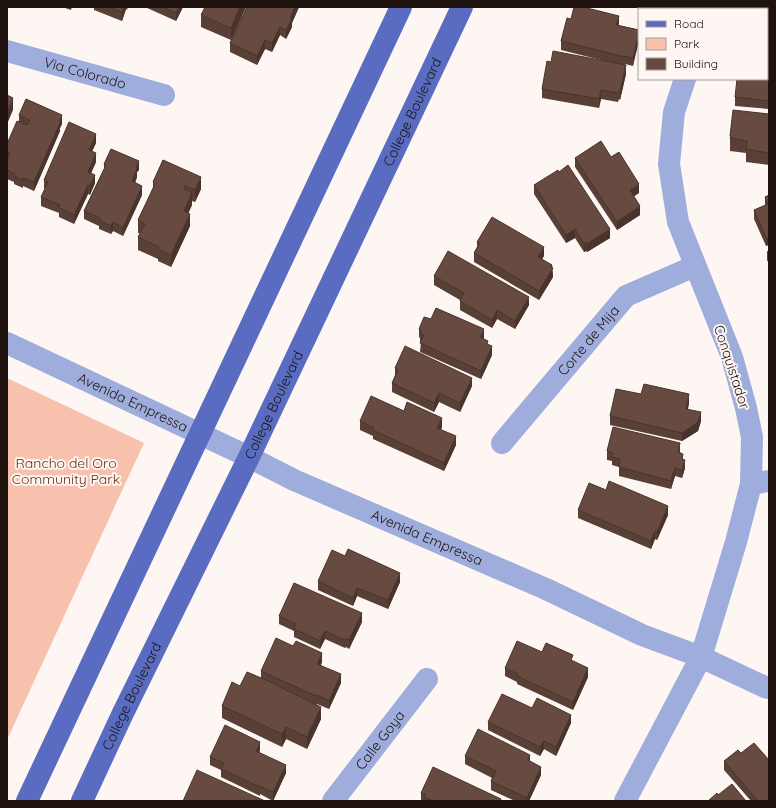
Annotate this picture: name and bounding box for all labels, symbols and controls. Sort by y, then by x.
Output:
legend [638,8,768,80]
text: Road [674,16,704,31]
text: Park [674,36,699,51]
street label: Via Colorado [42,53,128,93]
street label: College Boulevard [379,55,446,169]
text: Building [674,56,718,71]
street label: Corte de Mija [554,302,623,379]
street label: Conquistador [710,323,754,412]
street label: College Boulevard [240,348,307,462]
street label: Avenida Empressa [75,369,191,436]
park label: Rancho del Oro Community Park [12,454,120,488]
street label: Avenida Empressa [368,506,486,570]
street label: College Boulevard [98,639,165,753]
street label: Calle Goya [351,707,409,773]

